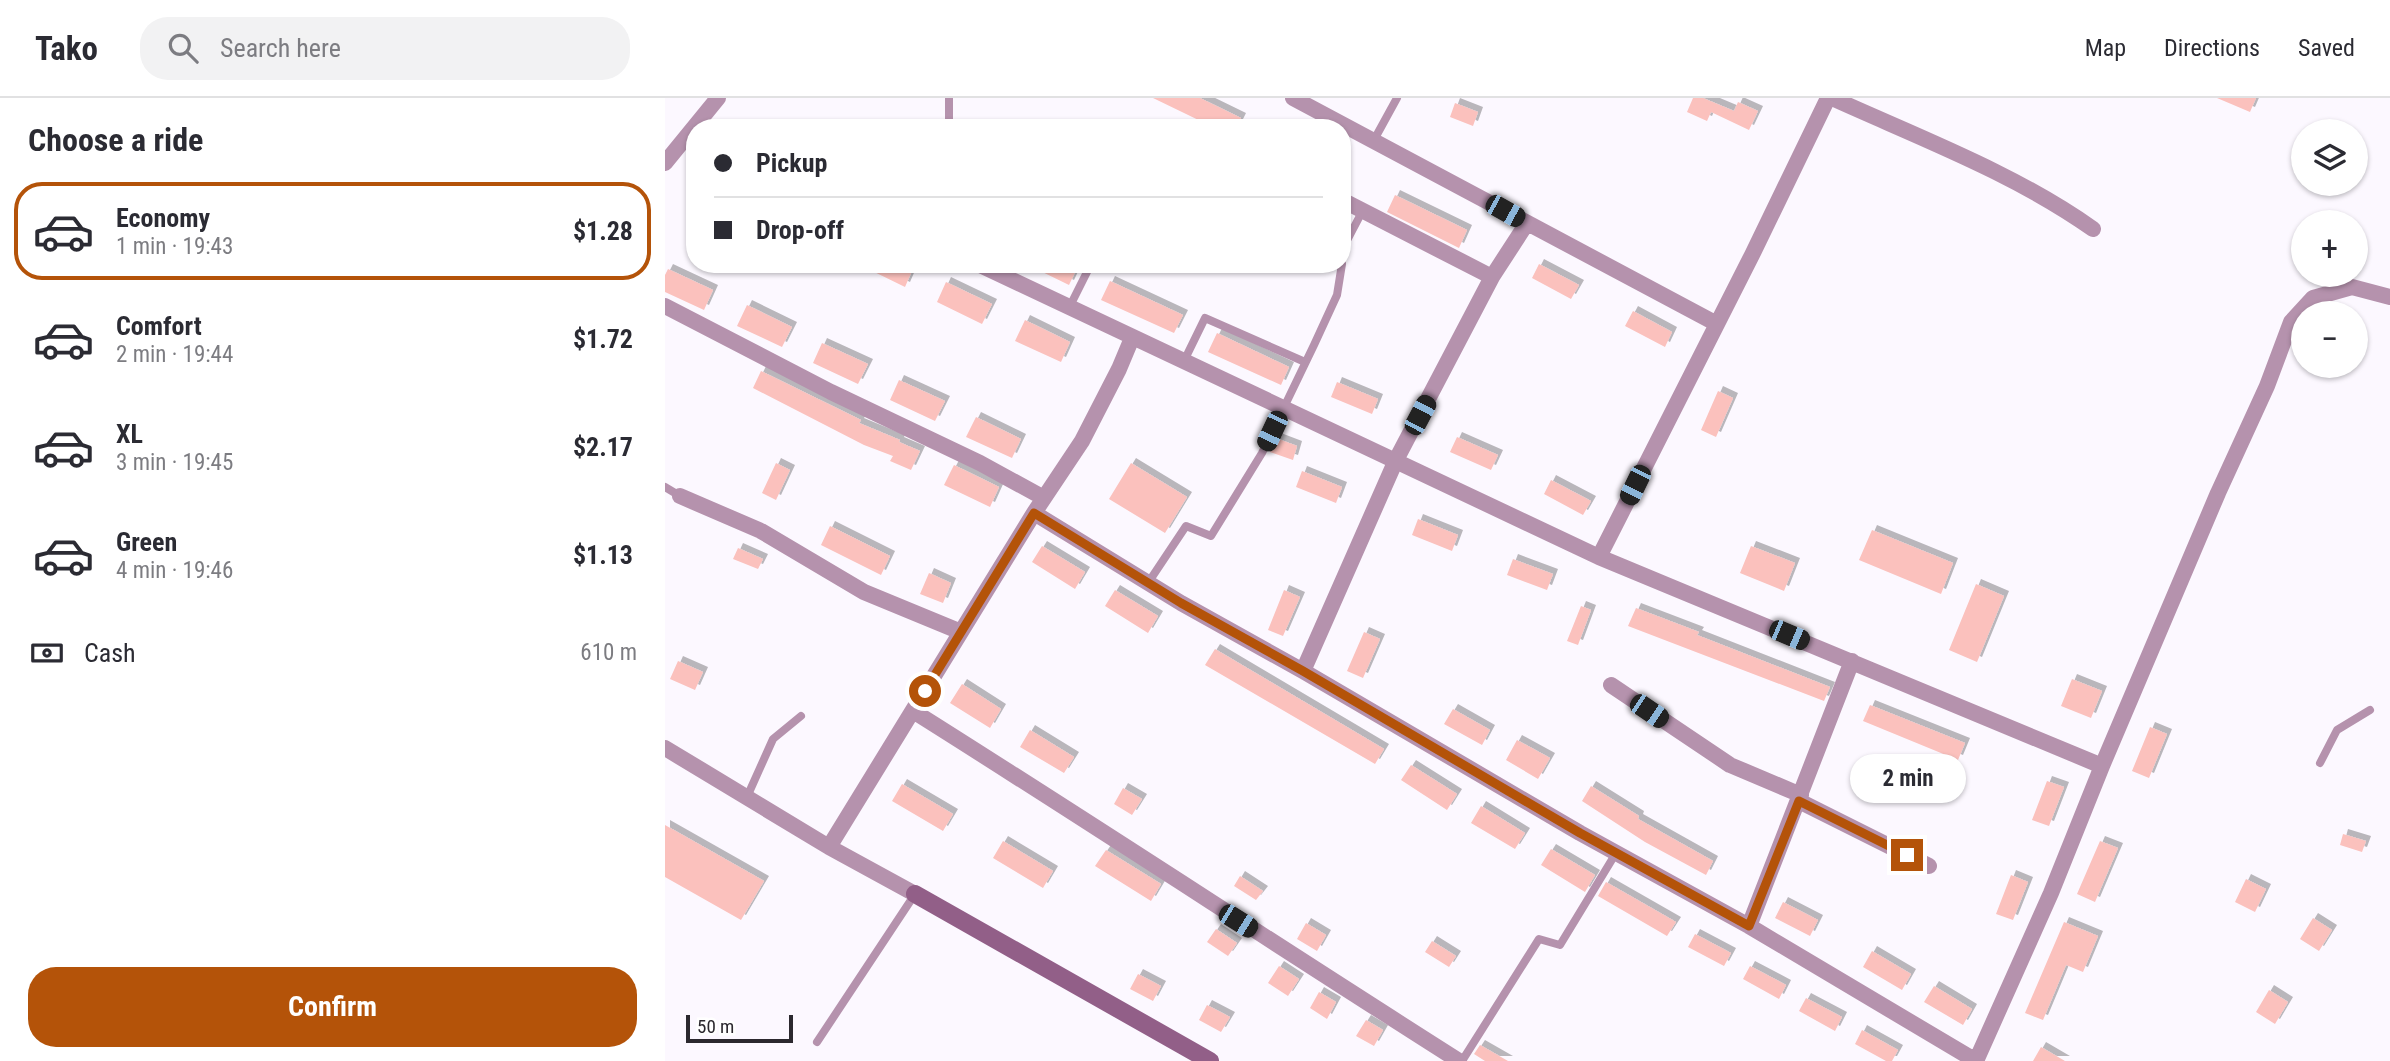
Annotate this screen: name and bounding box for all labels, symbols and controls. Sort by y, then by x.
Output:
search box [140,17,630,80]
text: Tako [35,29,98,68]
icon: search [164,29,202,67]
text: Search here [220,33,341,63]
text: Map [2085,34,2126,62]
text: Directions [2164,34,2260,62]
text: Saved [2298,34,2355,62]
map controls [2291,119,2368,378]
button: layers [2291,119,2368,196]
text: Choose a ride [28,121,203,159]
text: Pickup [756,148,827,178]
car [1482,192,1529,230]
icon: car [32,200,95,263]
text: Economy [116,203,210,233]
button: + [2291,210,2368,287]
text: Drop-off [756,215,844,245]
text: $1.28 [573,216,633,246]
text: 1 min · 19:43 [116,233,233,260]
button: − [2291,301,2368,378]
icon: car [32,308,95,371]
text: Comfort [116,311,202,341]
text: $1.72 [573,324,633,354]
text: 2 min · 19:44 [116,341,233,368]
car [1401,392,1440,438]
car [1254,408,1291,454]
icon: car [32,416,95,479]
text: XL [116,419,143,449]
text: $2.17 [573,432,633,462]
text: 3 min · 19:45 [116,449,233,476]
car [1617,462,1654,508]
icon: car [32,524,95,587]
text: Green [116,527,177,557]
text: $1.13 [573,540,633,570]
text: 4 min · 19:46 [116,557,233,584]
car [1766,617,1813,653]
icon: cash [28,634,66,672]
text: Cash [84,638,136,668]
text: 610 m [580,639,637,666]
route start [909,675,941,707]
car [1626,691,1673,731]
callout: 2 min [1849,754,1965,802]
text: 2 min [1882,765,1934,792]
route end [1891,839,1923,871]
car [1215,901,1262,941]
button: Confirm [28,967,637,1047]
scale bar [686,1012,793,1044]
text: 50 m [697,1015,734,1038]

